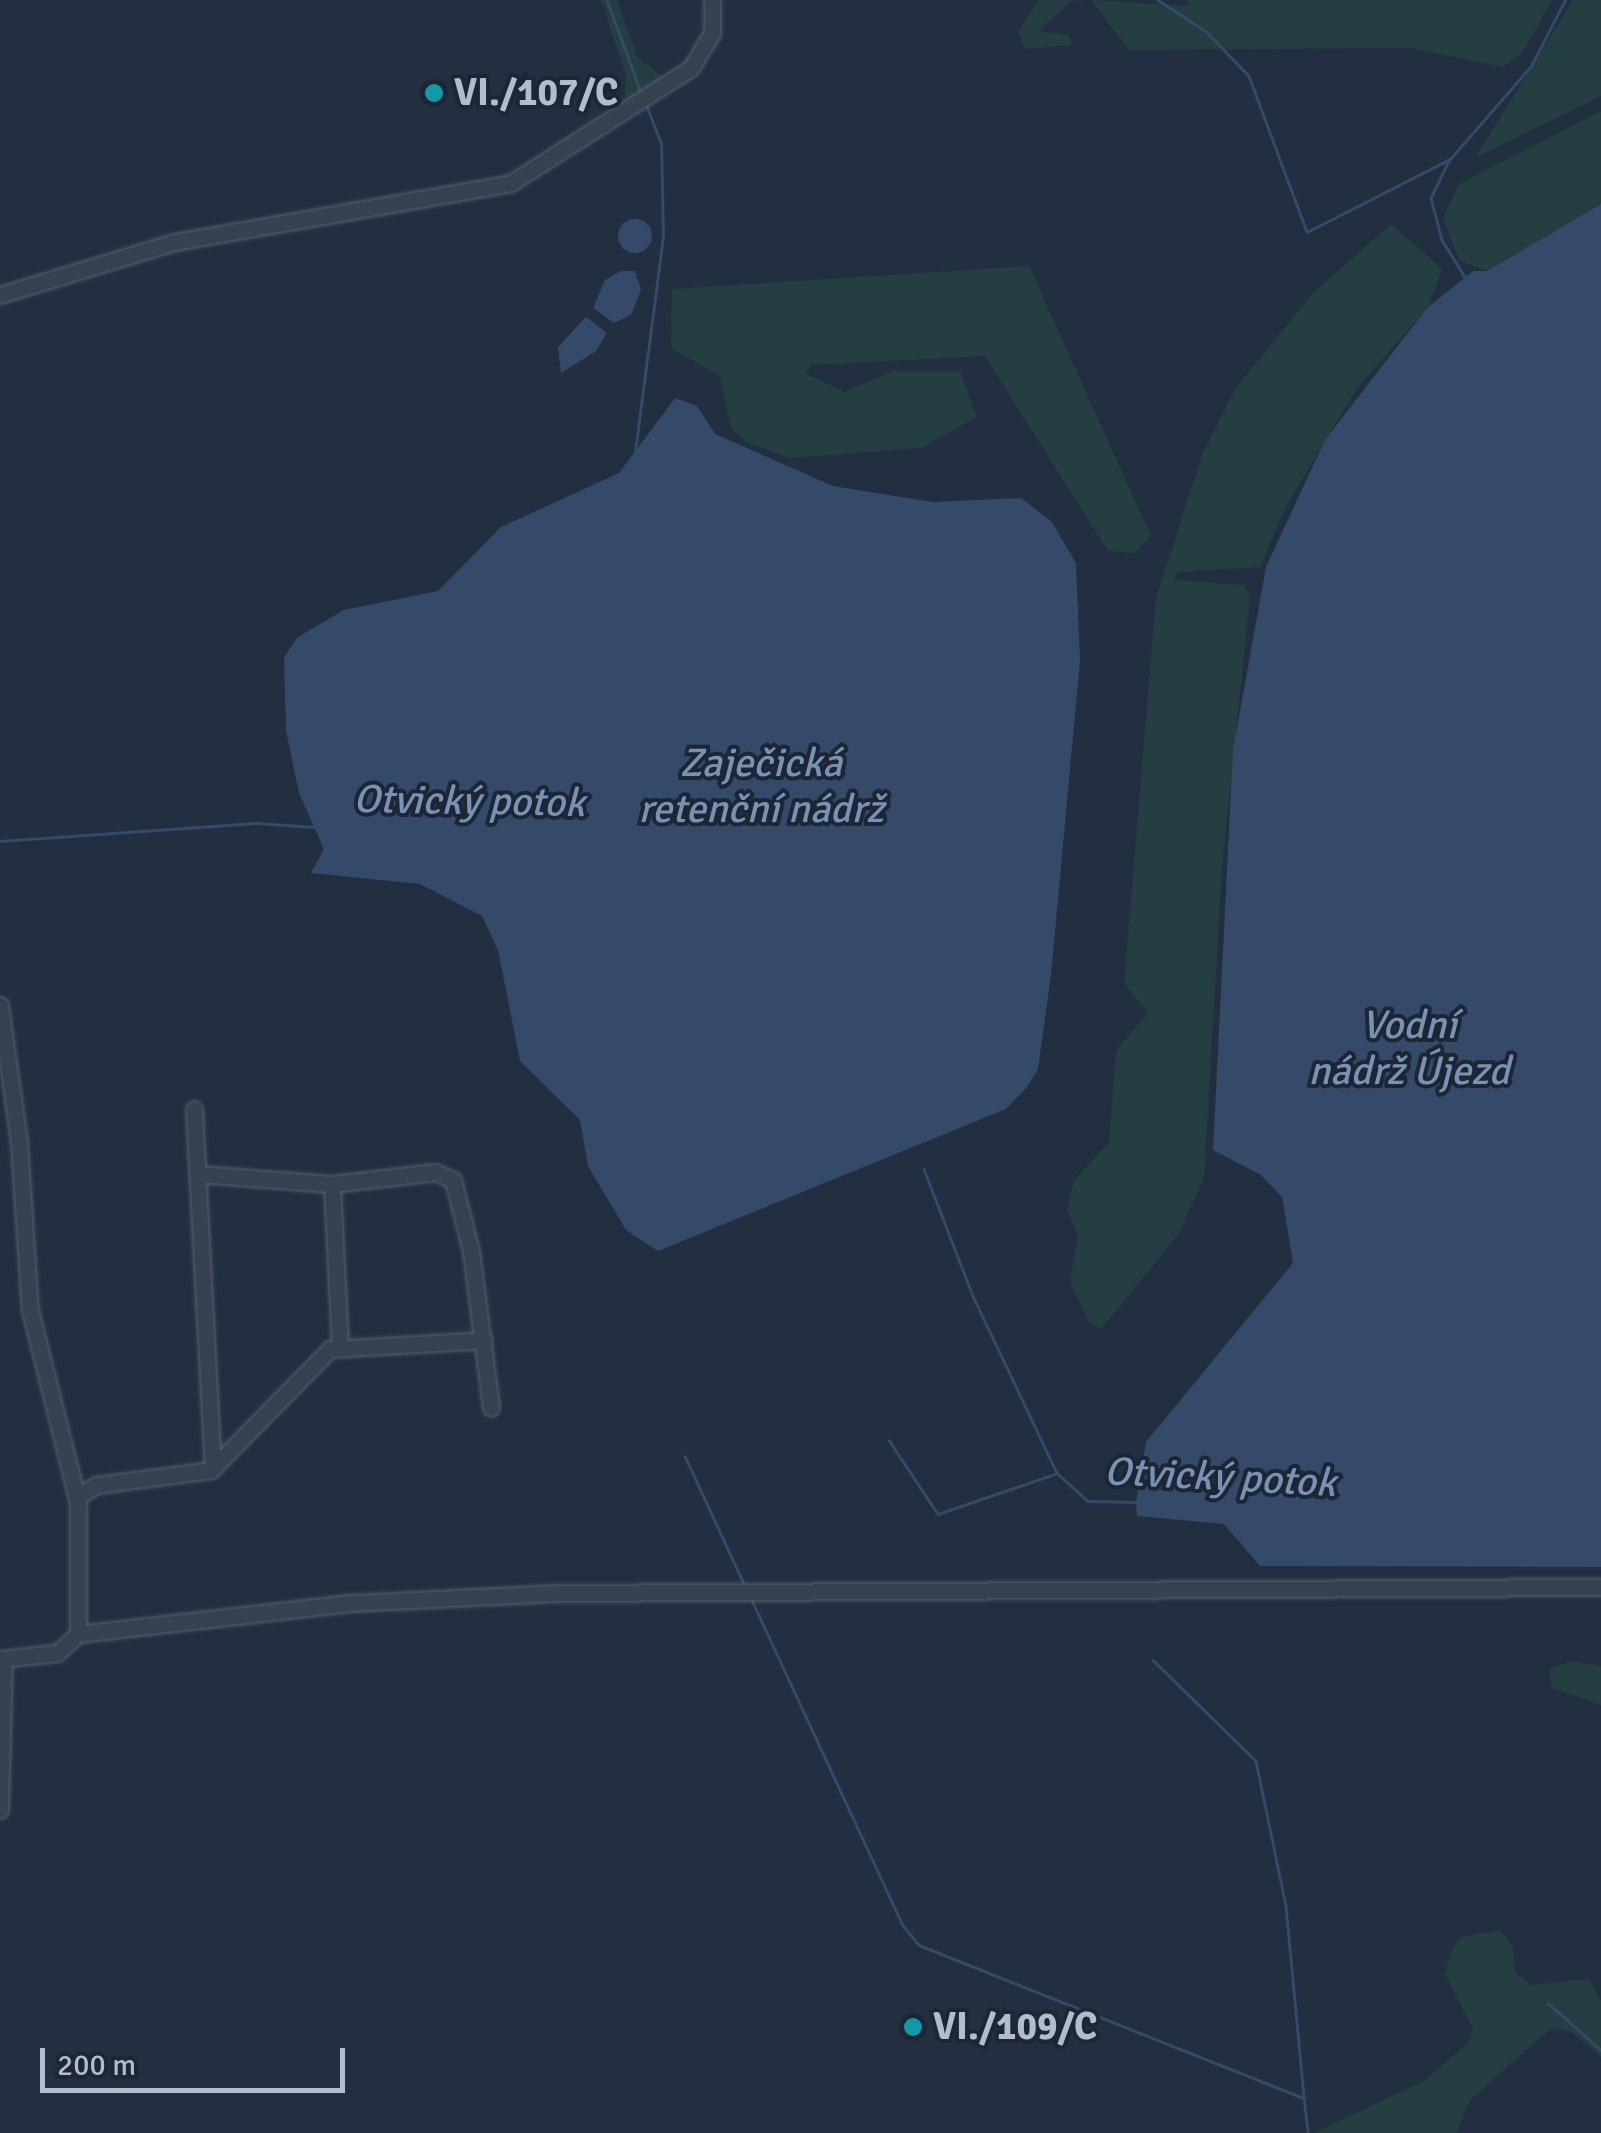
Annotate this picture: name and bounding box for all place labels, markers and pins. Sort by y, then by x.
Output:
place label: VI./107/C [454,70,618,116]
marker: VI./107/C [423,82,445,104]
place label: VI./109/C [933,2004,1097,2050]
marker: VI./109/C [902,2016,924,2038]

